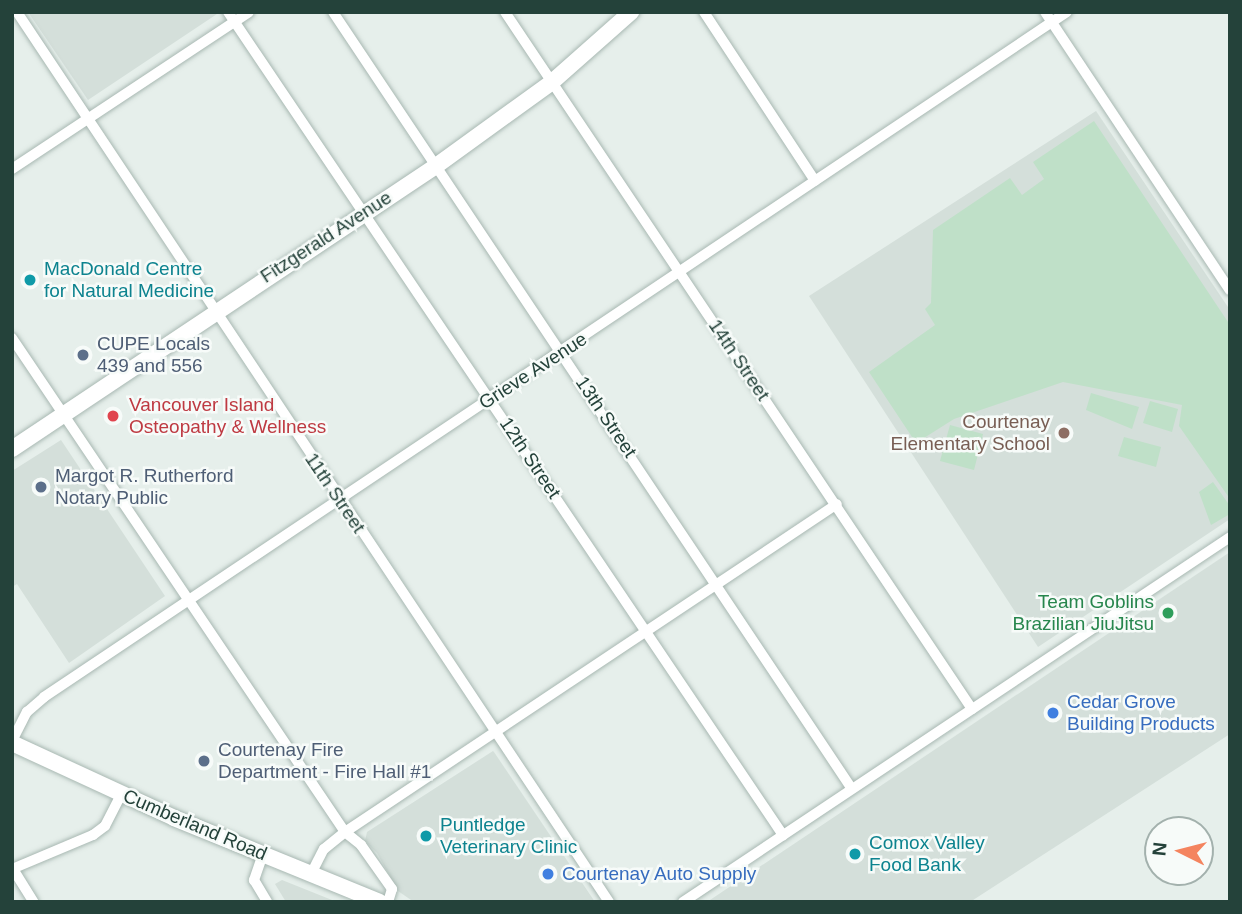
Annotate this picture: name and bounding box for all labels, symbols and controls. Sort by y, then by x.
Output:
street label: Fitzgerald Avenue [256,186,396,288]
place label: MacDonald Centre for Natural Medicine [44,258,214,302]
marker: MacDonald Centre for Natural Medicine [22,272,38,288]
street label: 14th Street [704,315,774,405]
street label: Grieve Avenue [474,327,592,415]
place label: CUPE Locals 439 and 556 [97,333,210,377]
marker: CUPE Locals 439 and 556 [75,347,91,363]
street label: 13th Street [571,372,641,462]
place label: Vancouver Island Osteopathy & Wellness [129,394,326,438]
marker: Vancouver Island Osteopathy & Wellness [103,406,123,426]
place label: Courtenay Elementary School [891,411,1050,455]
street label: 12th Street [495,413,565,503]
marker: Courtenay Elementary School [1056,425,1072,441]
street label: 11th Street [300,449,370,537]
place label: Margot R. Rutherford Notary Public [55,465,233,509]
marker: Margot R. Rutherford Notary Public [33,479,49,495]
place label: Team Goblins Brazilian JiuJitsu [1013,591,1154,635]
marker: Team Goblins Brazilian JiuJitsu [1160,605,1176,621]
place label: Cedar Grove Building Products [1067,691,1215,735]
marker: Cedar Grove Building Products [1045,705,1061,721]
place label: Courtenay Fire Department - Fire Hall #1 [218,739,431,783]
marker: Courtenay Fire Department - Fire Hall #1 [196,753,212,769]
street label: Cumberland Road [120,784,270,866]
place label: Puntledge Veterinary Clinic [440,814,577,858]
north arrow [1144,816,1214,886]
marker: Puntledge Veterinary Clinic [418,828,434,844]
place label: Comox Valley Food Bank [869,832,985,876]
text: N [1148,841,1171,857]
marker: Comox Valley Food Bank [847,846,863,862]
place label: Courtenay Auto Supply [562,863,757,885]
marker: Courtenay Auto Supply [540,866,556,882]

